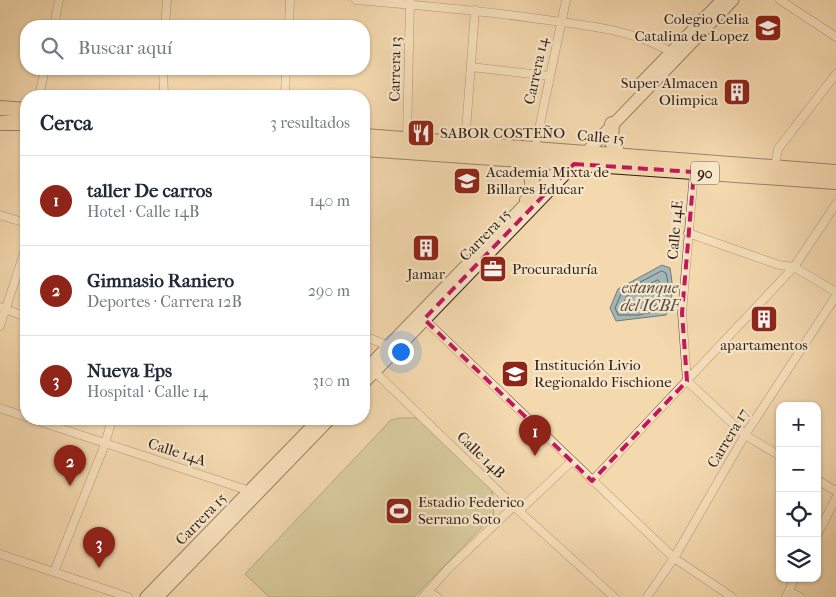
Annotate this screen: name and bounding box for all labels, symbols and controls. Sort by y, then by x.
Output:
place label: Colegio Celia Catalina de Lopez [635,10,750,45]
school or university icon: Colegio Celia Catalina de Lopez [753,13,783,43]
search box [20,20,370,75]
icon: search [38,34,66,62]
street label: Carrera 14 [520,35,552,106]
street label: Carrera 13 [385,36,405,102]
text: Buscar aquí [78,37,172,59]
place label: Super Almacen Olimpica [621,74,719,109]
building icon: Super Almacen Olimpica [722,77,752,107]
text: Cerca [40,111,92,135]
text: 3 resultados [270,113,350,132]
restaurant icon: SABOR COSTEÑO [406,118,436,148]
place label: SABOR COSTEÑO [440,124,565,142]
street label: Calle 15 [576,126,626,148]
road number: 90 [691,162,719,184]
place label: Academia Mixta de Billares Educar [485,163,610,198]
school or university icon: Academia Mixta de Billares Educar [452,166,482,196]
text: taller De carros [87,180,212,202]
text: 1 [53,191,59,210]
text: 140 m [309,191,350,210]
street label: Calle 14E [663,200,687,260]
text: Hotel · Calle 14B [87,202,199,221]
street label: Carrera 15 [456,205,514,265]
building icon: Jamar [411,233,441,263]
office icon: Procuraduría [478,254,508,284]
place label: Procuraduría [512,260,599,278]
place label: Jamar [406,265,446,283]
text: Gimnasio Raniero [87,270,234,292]
water label: estanque del ICBF [620,278,682,315]
text: 2 [52,281,60,300]
text: 290 m [308,281,350,300]
text: Deportes · Carrera 12B [87,292,242,311]
building icon: apartamentos [749,304,779,334]
place label: apartamentos [720,336,808,354]
your location [388,339,414,365]
place label: Institución Livio Regionaldo Fischione [534,356,672,391]
school or university icon: Institución Livio Regionaldo Fischione [500,359,530,389]
text: Nueva Eps [87,360,172,382]
text: 3 [53,371,59,390]
text: 310 m [312,371,350,390]
text: Hospital · Calle 14 [87,382,208,401]
map controls [776,402,821,582]
button: + [776,402,821,447]
street label: Carrera 17 [703,405,753,471]
pin: 1 [519,415,551,456]
street label: Calle 14B [453,428,509,482]
street label: Calle 14A [146,434,208,470]
pin: 2 [54,445,86,486]
button: − [776,447,821,492]
street label: Carrera 15 [172,489,230,549]
button: locate [776,492,821,537]
place label: Estadio Federico Serrano Soto [418,493,525,528]
sports icon: Estadio Federico Serrano Soto [384,496,414,526]
pin: 3 [83,527,115,568]
button: layers [776,537,821,582]

